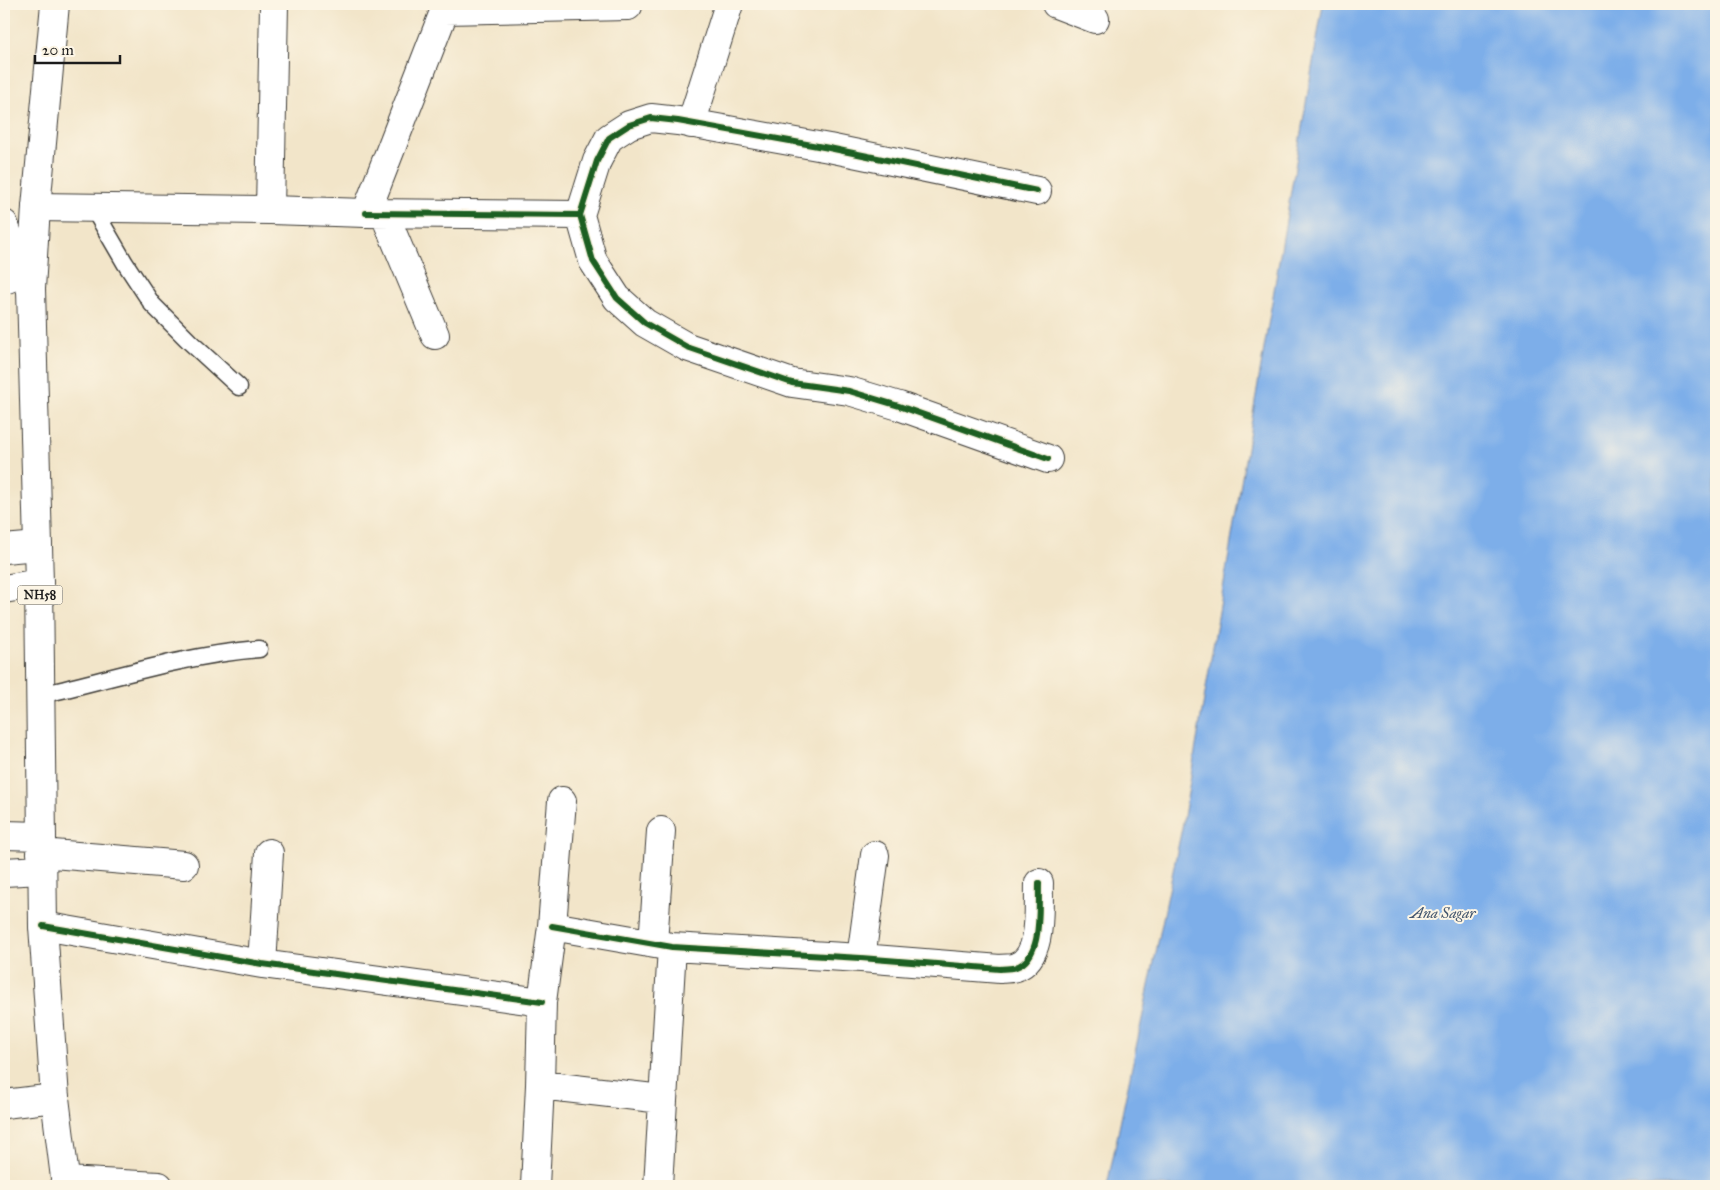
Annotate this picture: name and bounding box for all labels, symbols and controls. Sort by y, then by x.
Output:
scale bar [35,32,120,64]
text: 20 m [42,41,74,59]
road number: NH58 [18,586,62,604]
water label: Ana Sagar [1408,904,1476,922]

